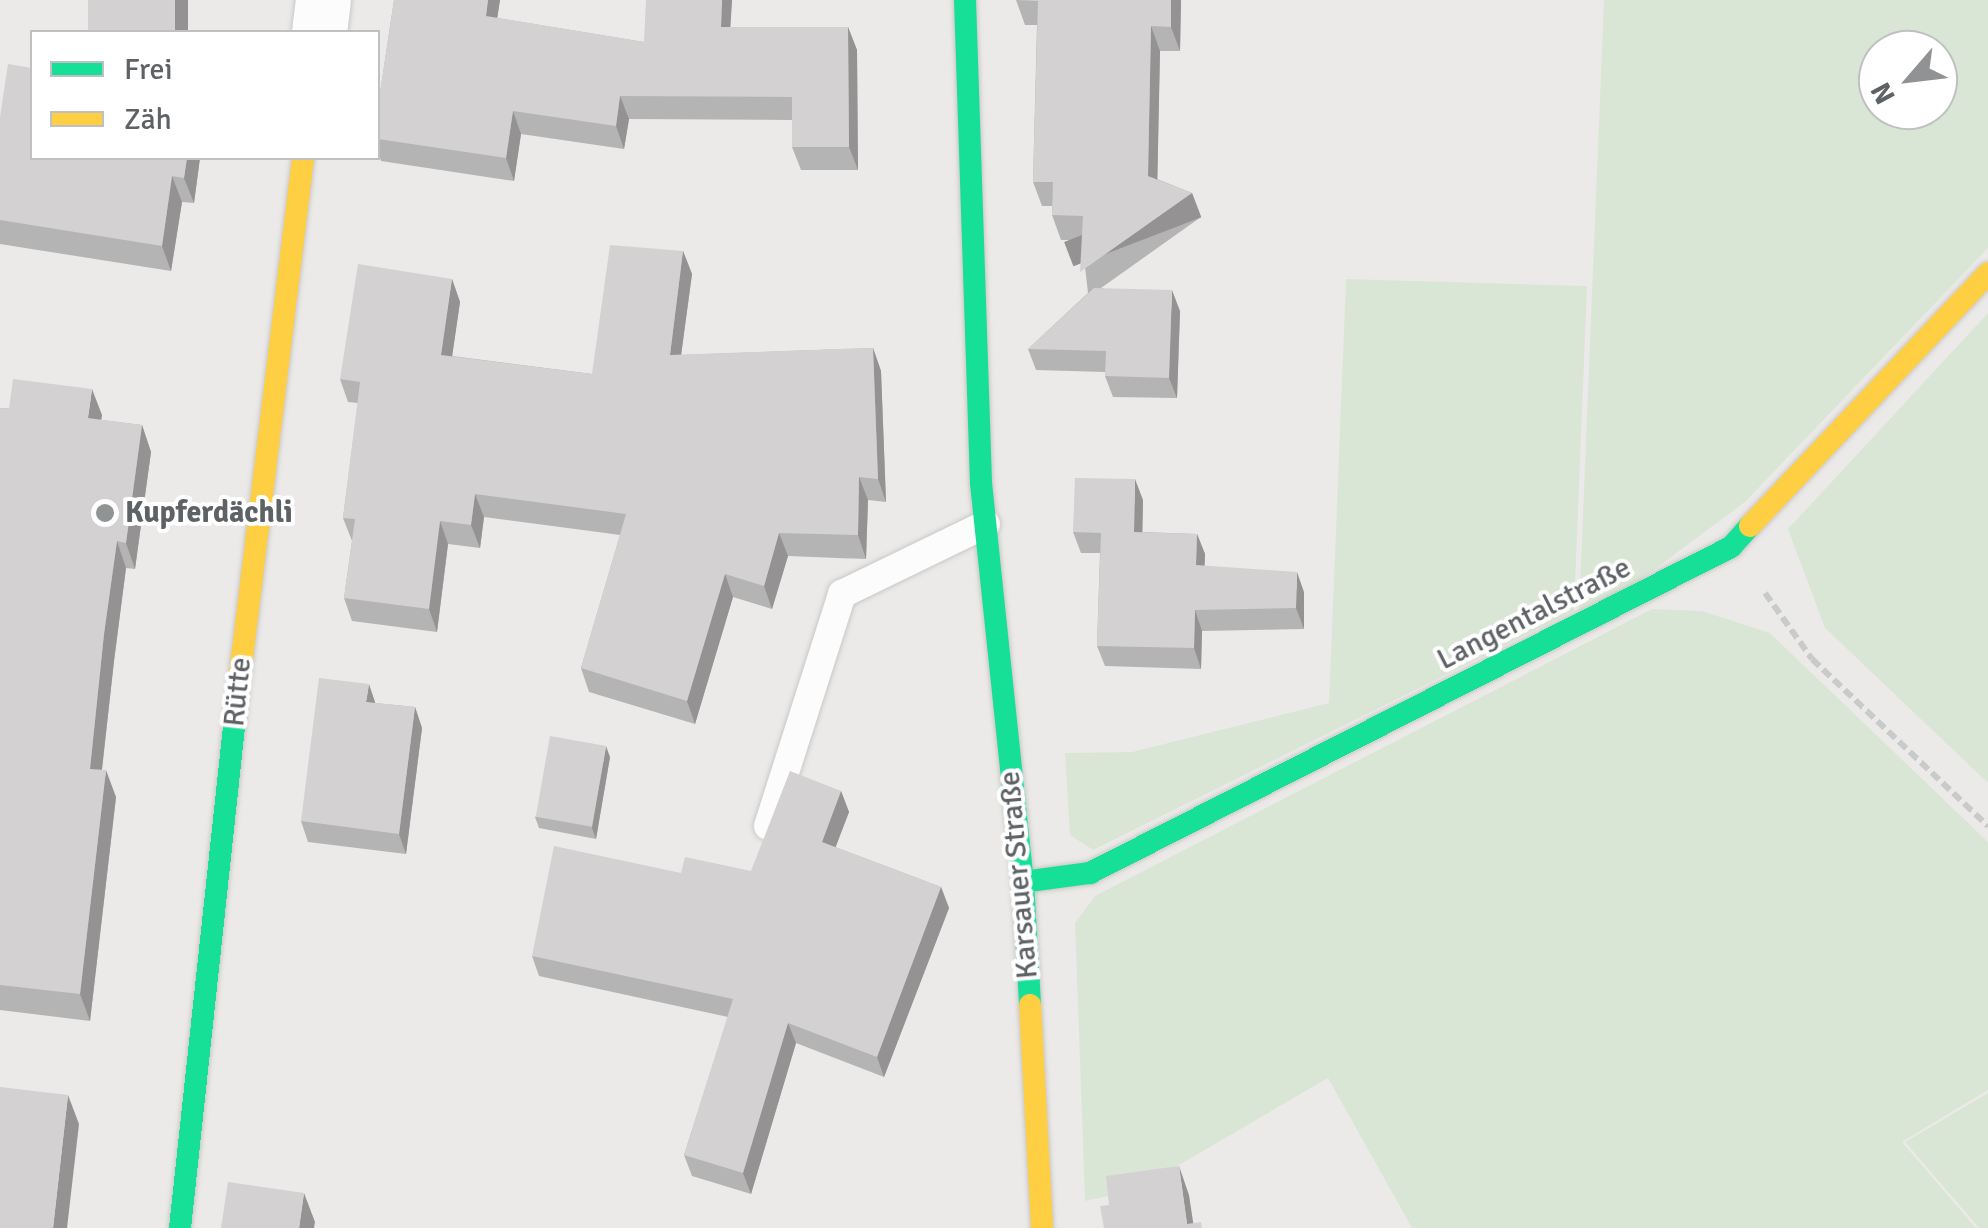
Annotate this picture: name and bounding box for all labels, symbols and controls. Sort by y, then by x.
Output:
legend [30,30,380,160]
north arrow [1858,30,1958,130]
text: Frei [124,51,173,88]
text: N [1864,77,1903,110]
text: Zäh [124,101,172,138]
place label: Kupferdächli [125,495,293,531]
marker: Kupferdächli [94,502,116,524]
street label: Langentalstraße [1431,550,1637,678]
street label: Rütte [216,656,260,728]
street label: Karsauer Straße [992,770,1046,980]

